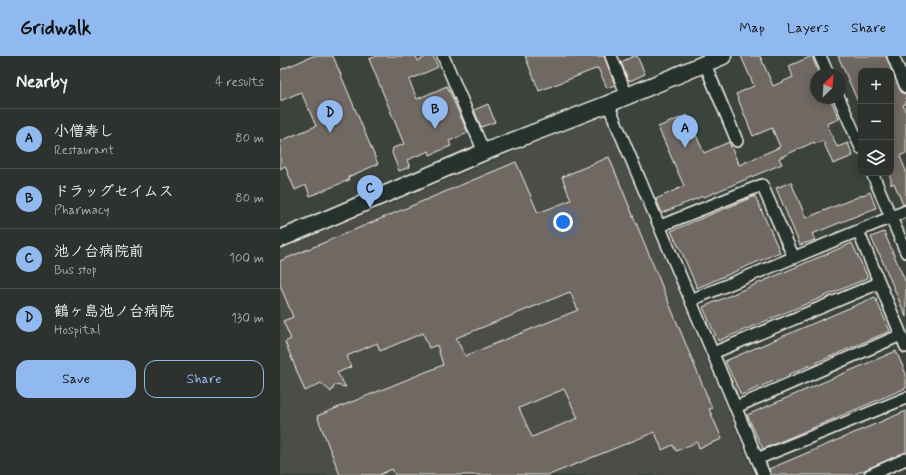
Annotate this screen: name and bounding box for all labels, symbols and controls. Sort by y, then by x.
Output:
text: Gridwalk [20,16,91,41]
text: Map [739,19,765,37]
text: Layers [787,19,829,37]
text: Share [851,19,886,37]
north arrow [810,68,846,104]
map controls [858,68,894,176]
button: + [858,68,894,104]
text: Nearby [16,71,68,93]
text: 4 results [215,74,264,91]
pin: B [422,96,448,129]
pin: D [317,100,343,133]
button: − [858,104,894,140]
pin: A [672,115,698,148]
text: 小僧寿し [54,122,114,142]
text: A [25,130,33,147]
text: 80 m [235,130,264,147]
button: layers [858,140,894,176]
text: Restaurant [54,142,114,159]
pin: C [357,175,383,208]
text: ドラッグセイムス [54,182,173,202]
text: B [25,190,33,207]
text: 80 m [235,190,264,207]
text: Pharmacy [54,202,110,219]
your location [553,212,573,232]
text: 池ノ台病院前 [54,242,144,262]
text: C [24,250,34,267]
text: 100 m [229,250,264,267]
text: Bus stop [54,262,97,279]
text: 鶴ヶ島池ノ台病院 [54,302,174,322]
text: D [25,310,33,327]
text: 130 m [231,310,264,327]
text: Hospital [54,322,100,339]
button: Save [16,360,136,398]
button: Share [144,360,264,398]

